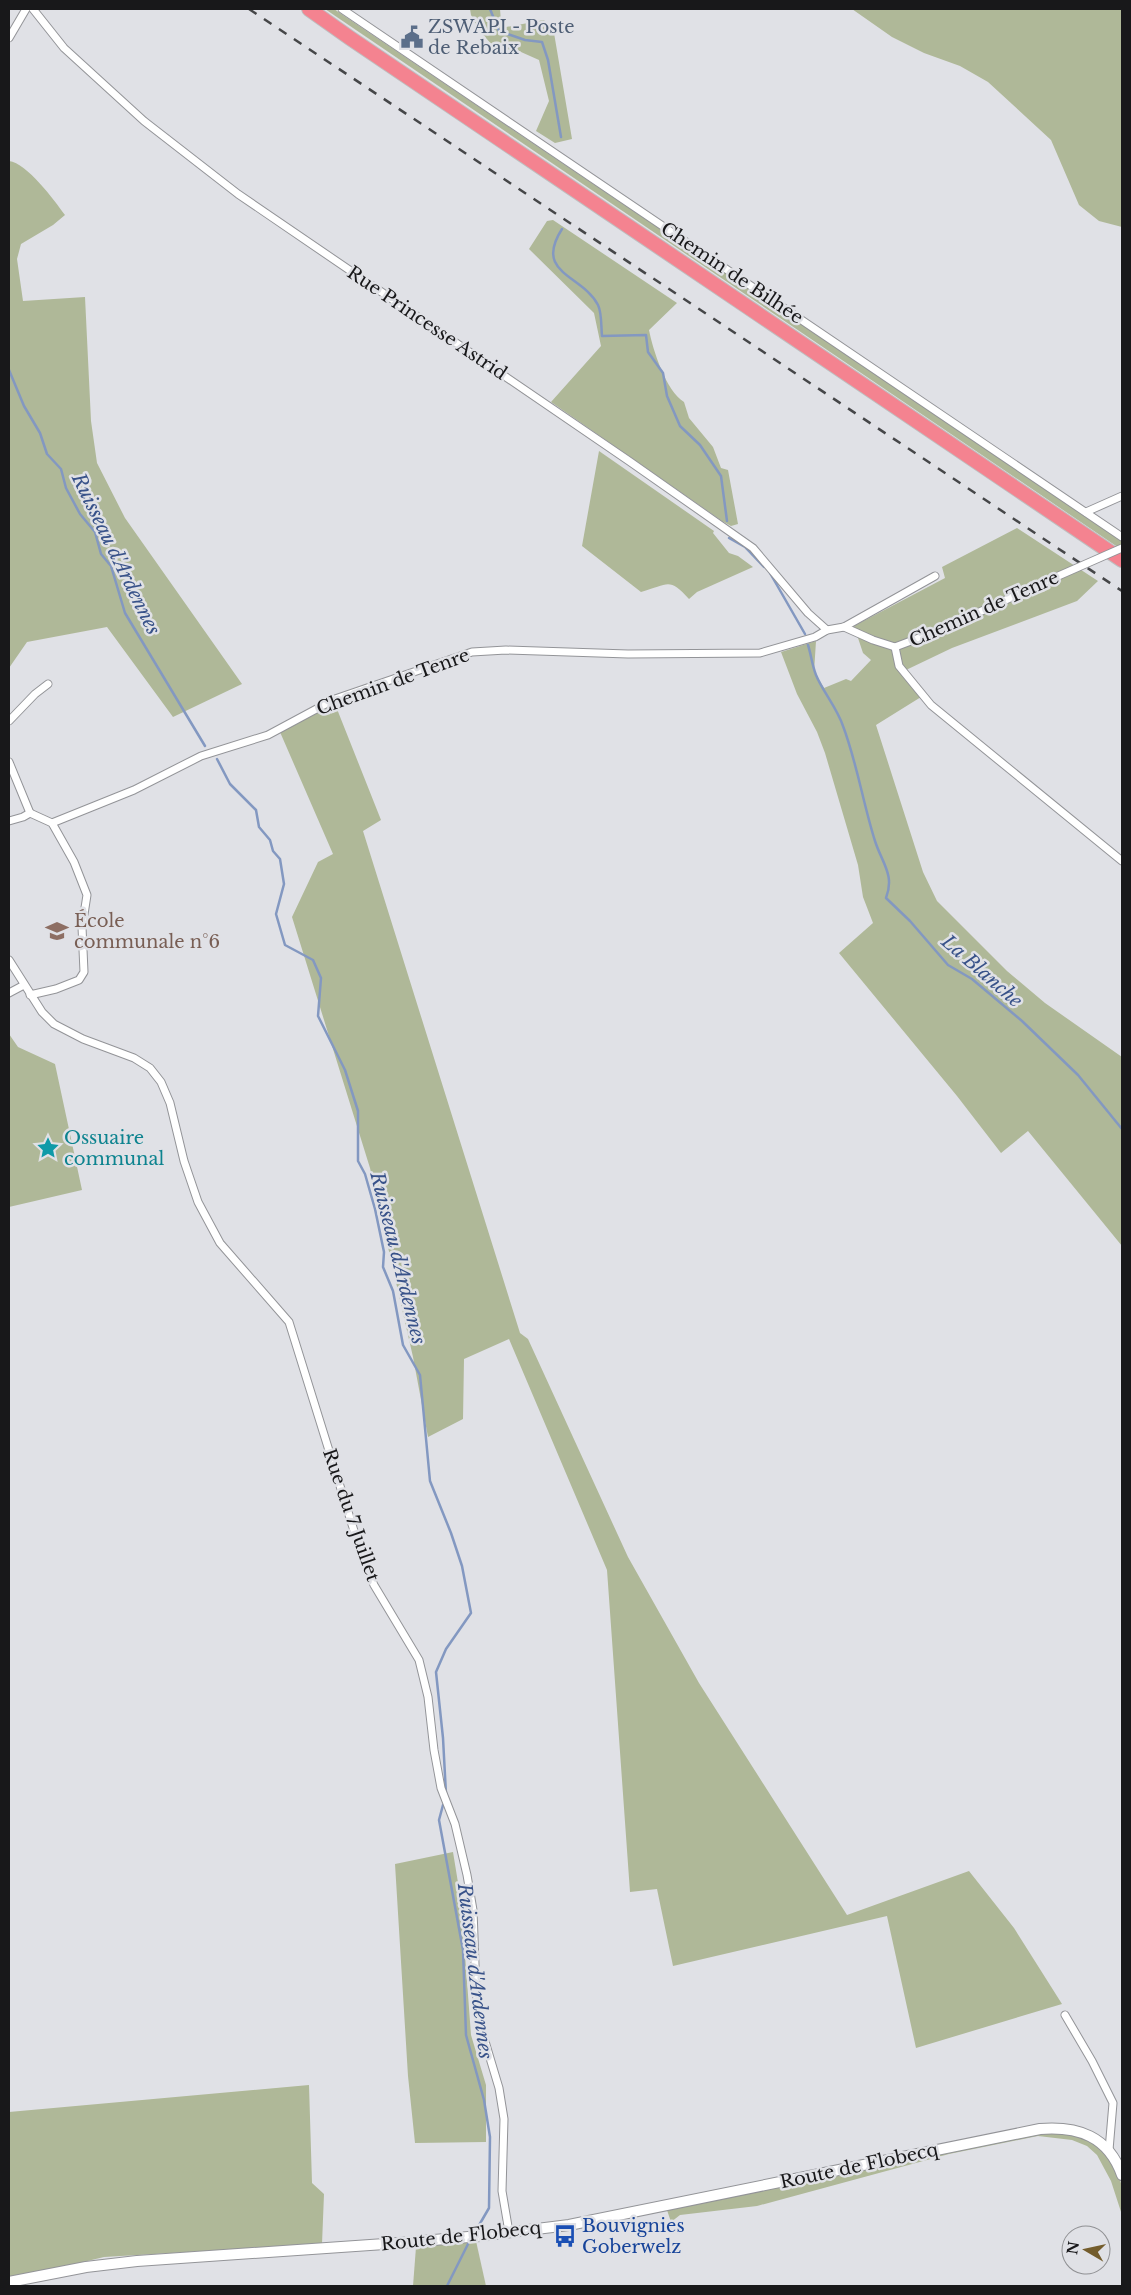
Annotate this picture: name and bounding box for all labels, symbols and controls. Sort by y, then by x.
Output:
place label: ZSWAPI - Poste de Rebaix [428,16,575,59]
public building icon: ZSWAPI - Poste de Rebaix [399,24,425,50]
street label: Chemin de Bilhée [657,217,807,329]
street label: Rue Princesse Astrid [343,261,511,385]
water label: Ruisseau d'Ardennes [66,469,165,639]
street label: Chemin de Tenre [906,566,1062,652]
street label: Chemin de Tenre [314,644,472,720]
place label: École communale n°6 [74,909,220,953]
school or university icon: École communale n°6 [44,918,70,944]
water label: La Blanche [936,929,1027,1012]
place label: Ossuaire communal [64,1127,164,1170]
place icon: Ossuaire communal [35,1135,61,1161]
water label: Ruisseau d'Ardennes [365,1168,431,1347]
street label: Rue du 7 Juillet [318,1446,384,1584]
water label: Ruisseau d'Ardennes [453,1881,497,2060]
street label: Route de Flobecq [778,2138,940,2193]
place label: Bouvignies Goberwelz [582,2215,685,2258]
street label: Route de Flobecq [380,2217,542,2255]
bus stop icon: Bouvignies Goberwelz [552,2223,578,2249]
north arrow [1061,2225,1111,2275]
text: N [1063,2240,1083,2256]

